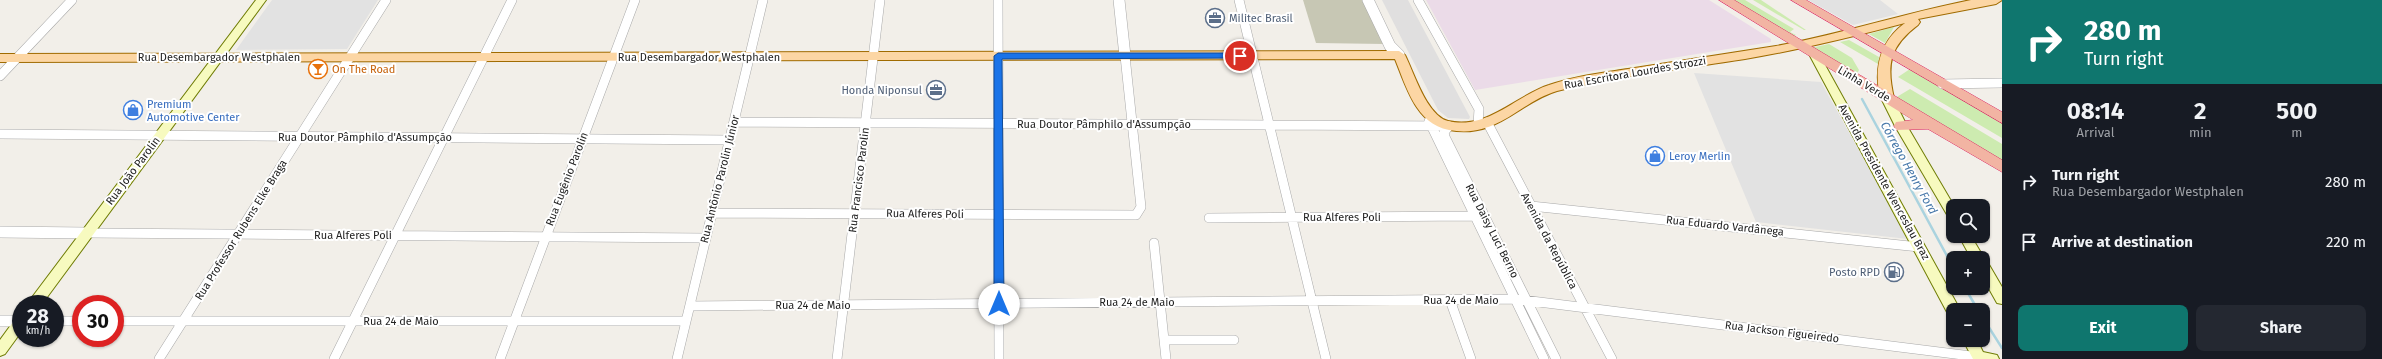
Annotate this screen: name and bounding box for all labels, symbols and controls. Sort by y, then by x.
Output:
office icon: Militec Brasil [1204,7,1226,29]
place label: Militec Brasil [1229,12,1293,25]
text: 280 m [2084,14,2161,47]
icon: right [2018,16,2070,68]
pin [1223,39,1257,73]
icon: arrive [1229,45,1251,67]
text: Turn right [2084,48,2164,70]
street label: Rua Desembargador Westphalen [138,51,300,64]
street label: Rua Desembargador Westphalen [618,51,780,64]
street label: Rua Escritora Lourdes Strozzi [1563,54,1707,92]
bar icon: On The Road [307,58,329,80]
place label: On The Road [332,63,395,76]
street label: Linha Verde [1835,63,1893,105]
office icon: Honda Niponsul [925,79,947,101]
place label: Honda Niponsul [841,84,922,97]
text: 08:14 [2067,97,2124,125]
text: 2 [2194,97,2207,125]
text: 500 [2276,97,2317,125]
place label: Premium Automotive Center [147,98,240,124]
shop icon: Premium Automotive Center [122,99,144,121]
street label: Avenida Presidente Wenceslau Braz [1836,102,1932,262]
street label: Rua Antônio Parolin Júnior [698,113,742,244]
street label: Rua Doutor Pâmphilo d'Assumpção [1017,118,1191,131]
water label: Córrego Henry Ford [1878,119,1940,217]
text: Arrival [2077,125,2115,140]
text: min [2189,125,2212,140]
text: m [2291,125,2302,140]
street label: Rua Francisco Parolin [846,127,872,233]
street label: Rua Eugênio Parolin [543,130,591,228]
street label: Rua Doutor Pâmphilo d'Assumpção [278,131,452,144]
street label: Rua João Parolin [103,134,163,208]
shop icon: Leroy Merlin [1644,145,1666,167]
place label: Leroy Merlin [1669,150,1730,163]
street label: Rua Professor Rubens Elke Braga [192,157,290,303]
text: Turn right [2052,166,2119,184]
icon: right [2018,171,2040,193]
text: 280 m [2325,173,2366,191]
street label: Rua Daisy Luci Berno [1463,182,1521,280]
text: Rua Desembargador Westphalen [2052,184,2244,199]
street label: Avenida da República [1518,190,1580,292]
map controls [1946,199,1990,347]
button: search [1946,199,1990,243]
street label: Rua Alferes Poli [886,207,964,221]
street label: Rua Alferes Poli [1303,211,1381,224]
street label: Rua Eduardo Vardânega [1665,213,1785,239]
street label: Rua Alferes Poli [314,229,392,242]
icon: arrive [2018,231,2040,253]
text: Arrive at destination [2052,233,2193,251]
text: 220 m [2326,233,2366,251]
button: + [1946,251,1990,295]
fuel station icon: Posto RPD [1883,261,1905,283]
place label: Posto RPD [1829,266,1880,279]
position arrow [978,283,1020,325]
street label: Rua 24 de Maio [1423,294,1499,307]
speed limit sign: 30 [72,295,124,347]
street label: Rua 24 de Maio [1099,296,1175,309]
street label: Rua 24 de Maio [775,299,851,312]
button: − [1946,303,1990,347]
text: 28 [27,304,49,328]
button: Exit [2018,305,2188,351]
button: Share [2196,305,2366,351]
street label: Rua 24 de Maio [363,315,439,328]
street label: Rua Jackson Figueiredo [1724,319,1840,345]
text: km/h [26,325,50,337]

